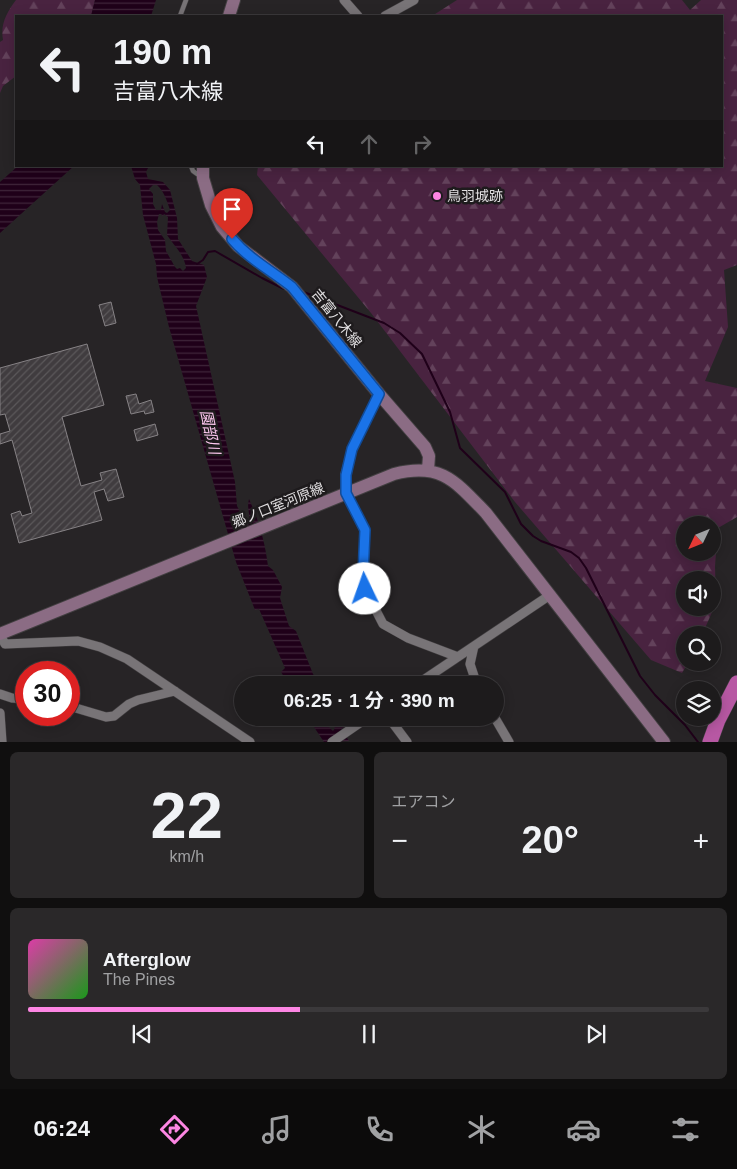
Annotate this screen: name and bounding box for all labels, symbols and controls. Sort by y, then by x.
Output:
text: 190 m [113,32,212,71]
icon: left [30,35,95,100]
text: 吉富八木線 [113,79,223,104]
icon: left [302,130,330,158]
icon: ahead [355,130,383,158]
icon: right [408,130,436,158]
pin [211,188,253,239]
place label: 鳥羽城跡 [447,188,503,204]
marker: 鳥羽城跡 [431,190,443,202]
icon: arrive [218,195,246,223]
street label: 吉富八木線 [309,286,365,350]
water label: 園部川 [197,408,224,458]
street label: 郷ノ口室河原線 [230,479,326,531]
north arrow [676,516,721,561]
map controls [676,516,721,726]
position arrow [338,562,390,614]
button: sound [676,571,721,616]
button: search [676,626,721,671]
speed limit sign: 30 [15,661,80,726]
button: layers [676,681,721,726]
text: 06:25 · 1 分 · 390 m [283,690,455,711]
text: 22 [151,779,223,852]
text: エアコン [392,793,456,810]
text: 20° [522,819,579,861]
text: − [392,825,408,856]
text: + [693,825,709,856]
text: km/h [169,848,204,865]
text: Afterglow [103,949,191,970]
text: The Pines [103,971,175,988]
icon: previous [128,1020,156,1048]
icon: pause [355,1020,383,1048]
icon: next [582,1020,610,1048]
icon: directions [157,1112,192,1147]
icon: music [259,1112,294,1147]
icon: phone [362,1112,397,1147]
icon: climate [464,1112,499,1147]
icon: car [566,1112,601,1147]
icon: filters [668,1112,703,1147]
text: 06:24 [34,1116,90,1141]

